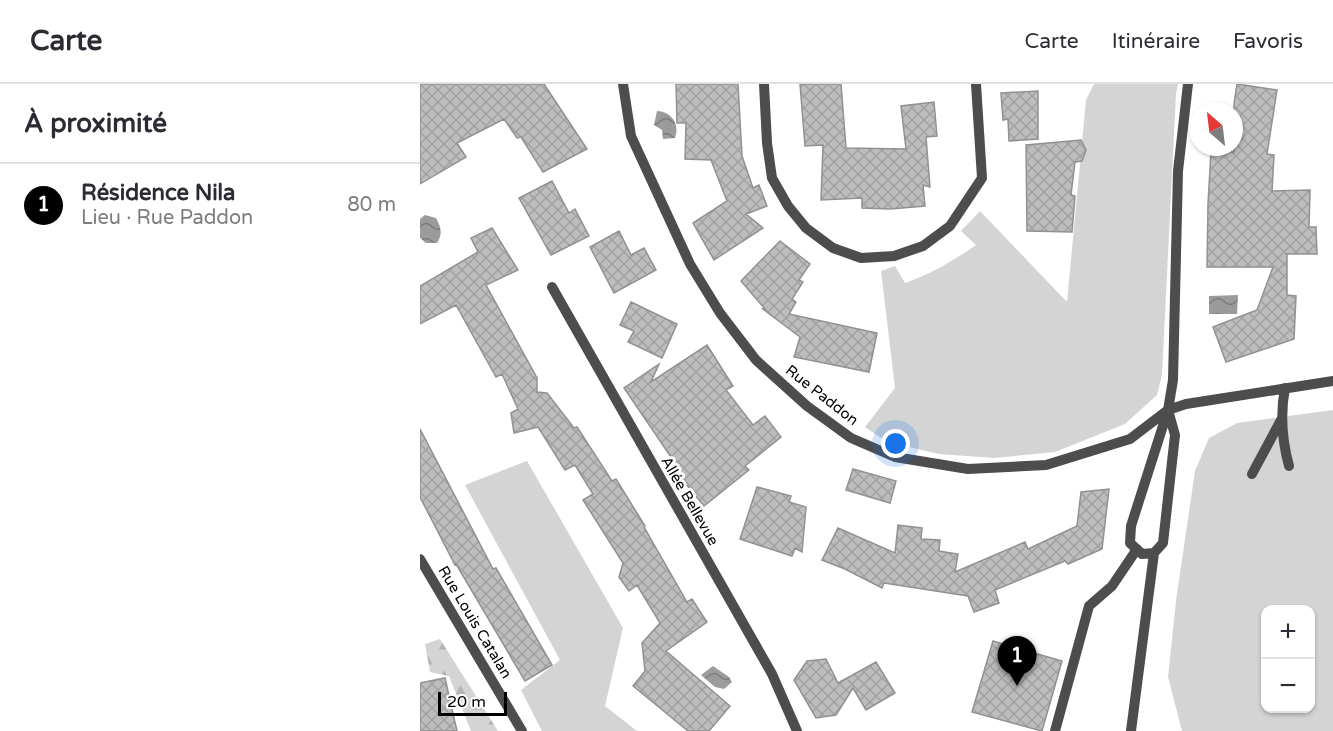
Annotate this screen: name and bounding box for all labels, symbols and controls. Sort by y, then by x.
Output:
text: Carte [30,24,102,58]
text: Carte [1025,29,1079,54]
text: Itinéraire [1112,29,1200,54]
text: Favoris [1233,29,1303,54]
north arrow [1189,102,1243,156]
text: À proximité [24,108,167,139]
text: Résidence Nila [81,180,235,206]
text: 1 [37,193,50,217]
text: 80 m [347,193,396,217]
text: Lieu · Rue Paddon [81,206,253,230]
street label: Rue Paddon [782,361,862,429]
your location [881,429,910,458]
street label: Allée Bellevue [657,453,723,549]
street label: Rue Louis Catalan [434,562,516,682]
map controls [1261,605,1315,713]
button: + [1261,605,1315,659]
pin: 1 [998,636,1036,686]
button: − [1261,659,1315,713]
scale bar [438,689,507,716]
text: 20 m [447,692,486,712]

